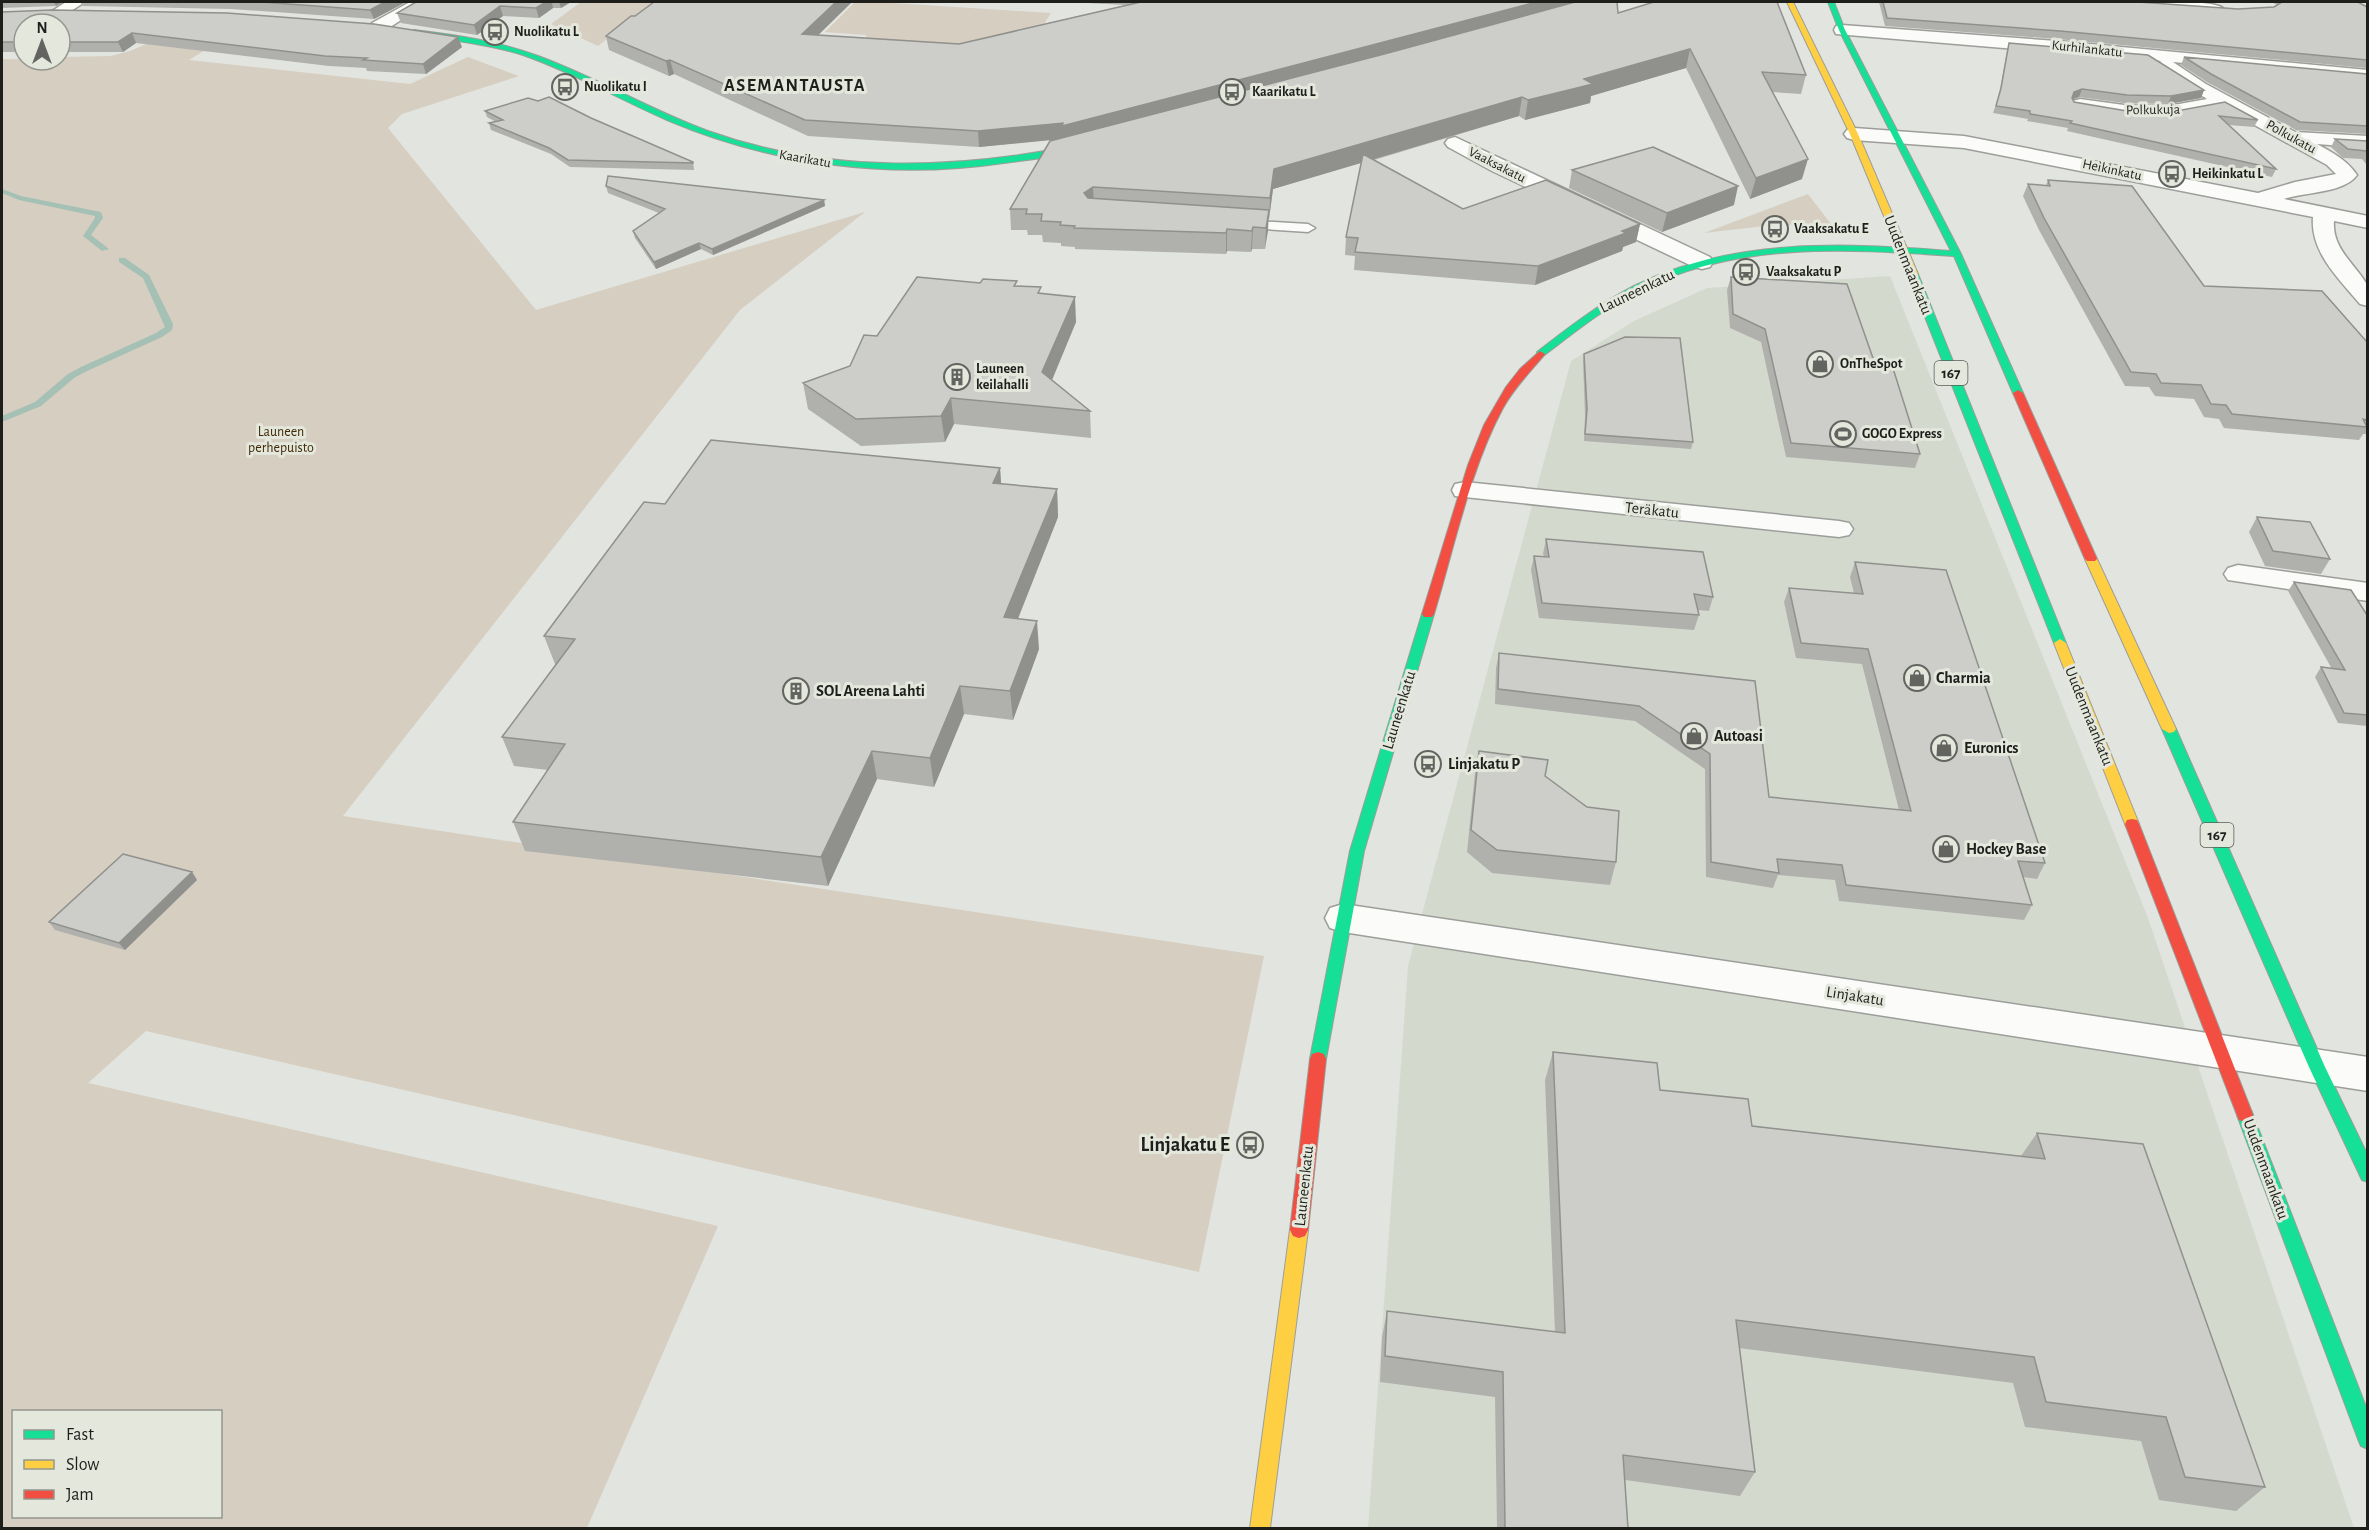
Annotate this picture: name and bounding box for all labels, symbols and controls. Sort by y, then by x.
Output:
north arrow [12,12,72,72]
bus stop icon: Nuolikatu L [480,17,510,47]
text: N [36,20,48,36]
place label: Nuolikatu L [514,25,580,39]
street label: Kurhilankatu [2051,38,2123,60]
bus stop icon: Nuolikatu I [550,72,580,102]
district label: ASEMANTAUSTA [724,77,866,95]
bus stop icon: Kaarikatu L [1217,77,1247,107]
place label: Nuolikatu I [584,80,647,94]
place label: Kaarikatu L [1252,85,1317,99]
street label: Polkukuja [2126,103,2181,117]
street label: Polkukatu [2264,118,2318,156]
street label: Vaaksakatu [1466,145,1528,185]
street label: Kaarikatu [778,148,832,170]
street label: Heikinkatu [2081,157,2143,183]
bus stop icon: Heikinkatu L [2157,159,2187,189]
place label: Heikinkatu L [2192,167,2264,181]
street label: Uudenmaankatu [1881,213,1935,317]
bus stop icon: Vaaksakatu E [1760,214,1790,244]
place label: Vaaksakatu E [1794,222,1869,236]
bus stop icon: Vaaksakatu P [1731,257,1761,287]
place label: Vaaksakatu P [1766,265,1842,279]
street label: Launeenkatu [1597,266,1677,316]
shop icon: OnTheSpot [1805,349,1835,379]
place label: OnTheSpot [1840,357,1903,371]
road number: 167 [1934,361,1968,385]
building icon: Launeen keilahalli [942,362,972,392]
place label: Launeen keilahalli [976,362,1029,392]
sports icon: GOGO Express [1828,419,1858,449]
park label: Launeen perhepuisto [248,425,314,455]
place label: GOGO Express [1862,427,1942,441]
street label: Teräkatu [1624,499,1680,521]
shop icon: Charmia [1902,663,1932,693]
street label: Uudenmaankatu [2062,664,2116,768]
street label: Launeenkatu [1380,669,1418,751]
place label: Charmia [1936,670,1991,686]
building icon: SOL Areena Lahti [781,676,811,706]
place label: SOL Areena Lahti [816,683,925,699]
shop icon: Autoasi [1679,721,1709,751]
place label: Autoasi [1714,728,1763,744]
shop icon: Euronics [1929,733,1959,763]
place label: Euronics [1964,740,2018,756]
bus stop icon: Linjakatu P [1413,749,1443,779]
place label: Linjakatu P [1448,756,1520,773]
road number: 167 [2200,823,2234,847]
shop icon: Hockey Base [1931,834,1961,864]
place label: Hockey Base [1966,841,2047,858]
street label: Linjakatu [1825,984,1885,1009]
street label: Uudenmaankatu [2240,1117,2292,1221]
bus stop icon: Linjakatu E [1235,1130,1265,1160]
place label: Linjakatu E [1141,1135,1230,1155]
street label: Launeenkatu [1292,1145,1316,1227]
legend [12,1410,222,1518]
text: Fast [66,1426,94,1444]
text: Slow [66,1456,99,1474]
text: Jam [66,1486,94,1504]

